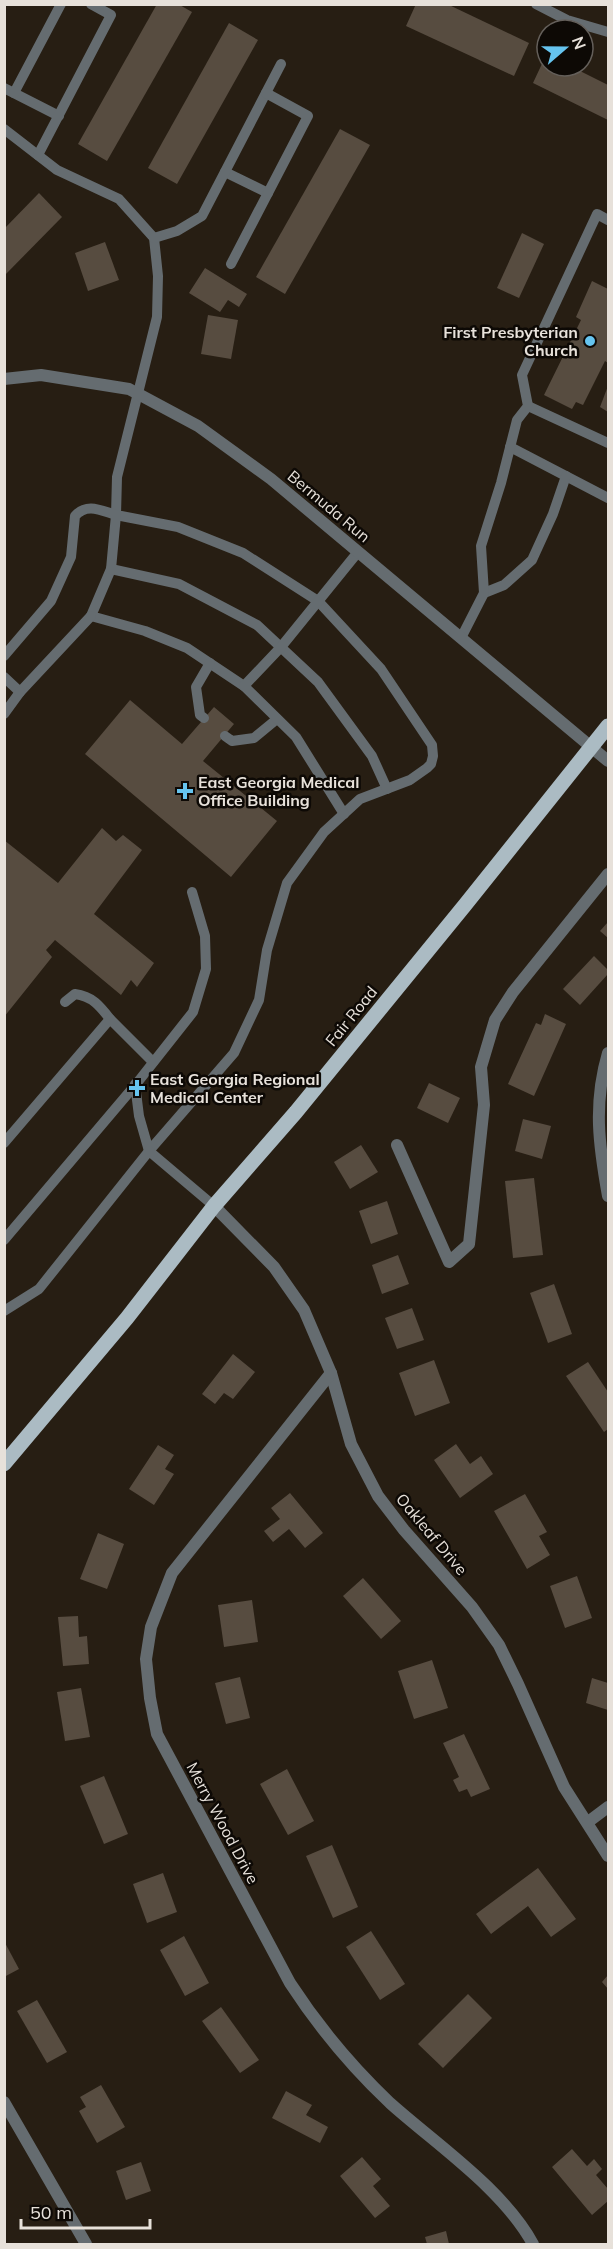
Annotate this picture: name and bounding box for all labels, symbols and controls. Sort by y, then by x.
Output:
north arrow [535,18,595,78]
text: N [568,34,591,52]
place label: First Presbyterian Church [443,322,578,360]
marker: First Presbyterian Church [583,334,597,348]
street label: Bermuda Run [284,466,374,546]
place label: East Georgia Medical Office Building [198,772,359,810]
marker: East Georgia Medical Office Building [176,782,194,800]
street label: Fair Road [321,982,381,1050]
place label: East Georgia Regional Medical Center [150,1069,320,1107]
marker: East Georgia Regional Medical Center [128,1079,146,1097]
street label: Oakleaf Drive [392,1489,472,1579]
street label: Merry Wood Drive [183,1759,263,1887]
scale bar [21,2192,150,2230]
text: 50 m [30,2201,72,2224]

